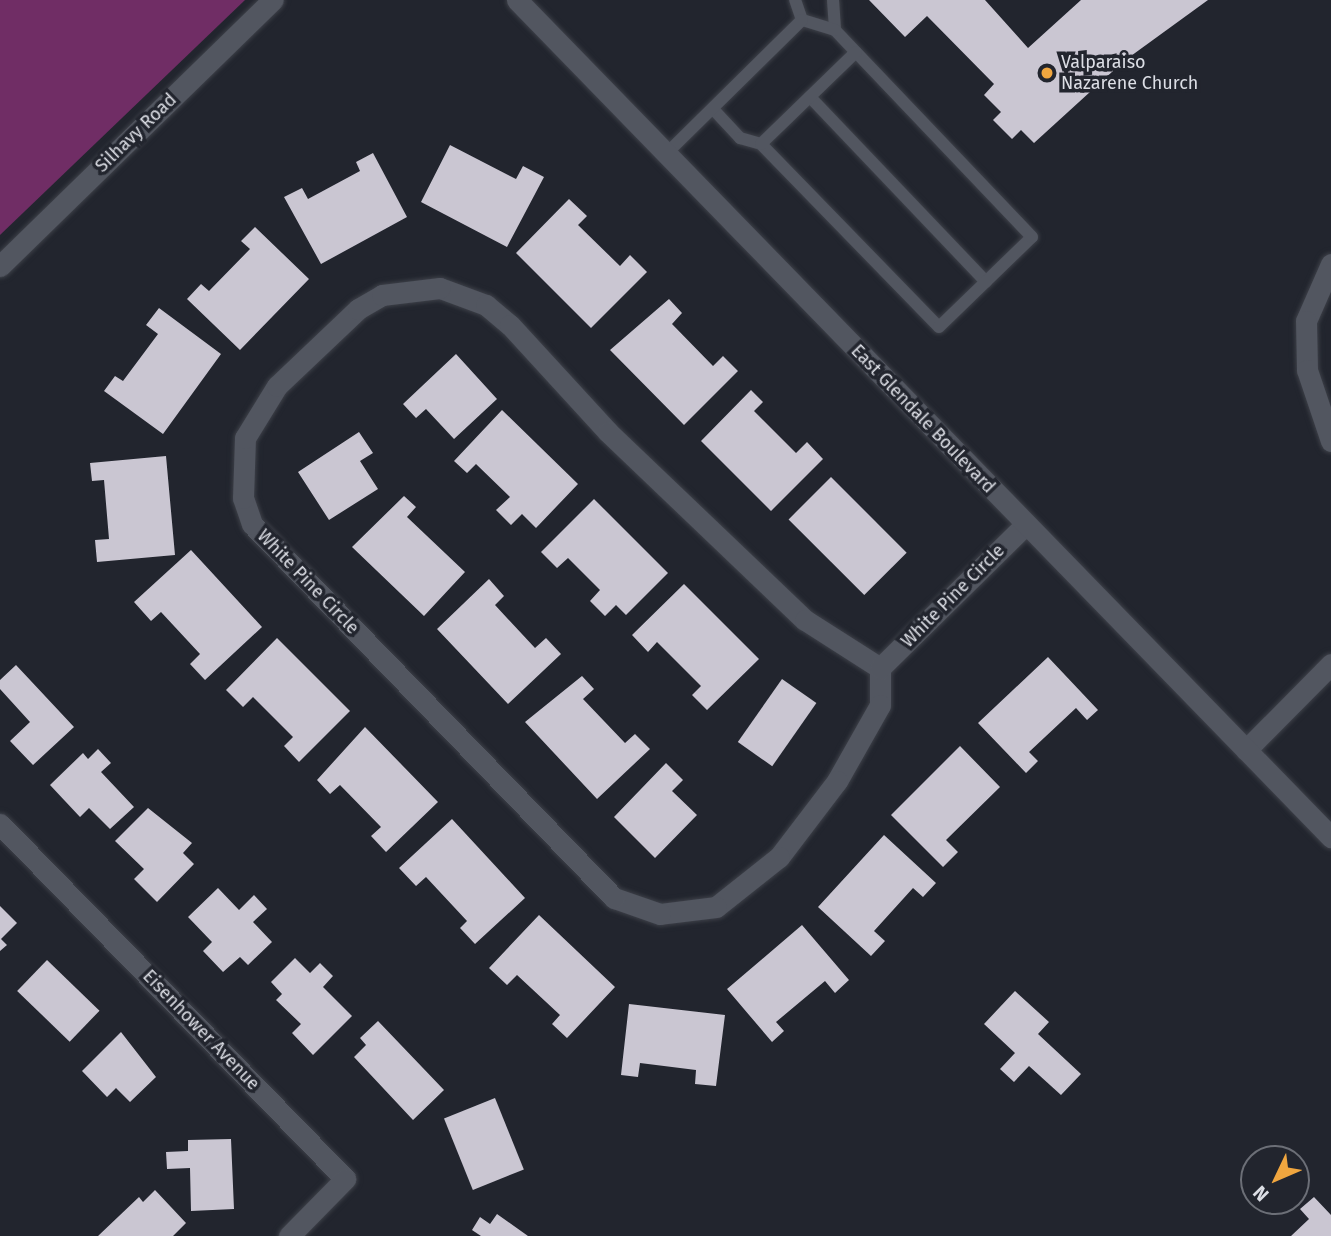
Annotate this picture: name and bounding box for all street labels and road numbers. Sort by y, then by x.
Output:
street label: Silhavy Road [91,89,181,177]
street label: East Glendale Boulevard [846,340,1000,498]
street label: White Pine Circle [253,525,363,639]
street label: White Pine Circle [897,540,1009,652]
street label: Eisenhower Avenue [138,965,264,1095]

